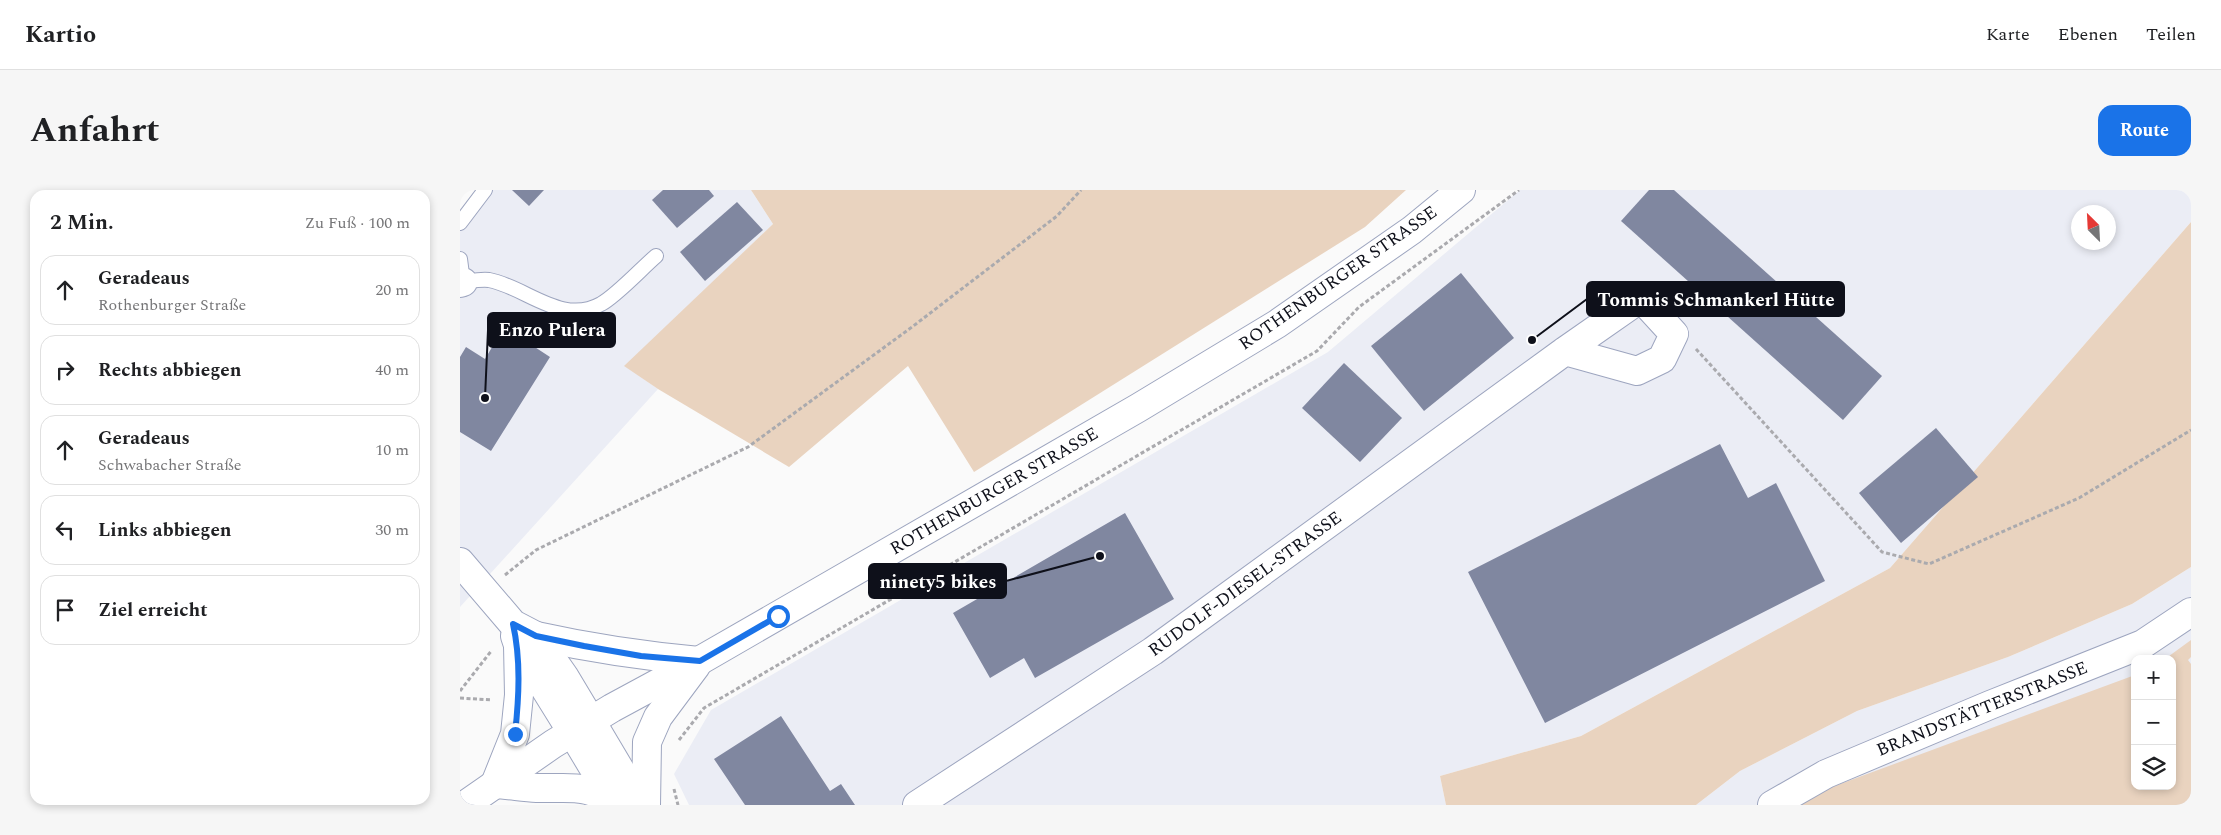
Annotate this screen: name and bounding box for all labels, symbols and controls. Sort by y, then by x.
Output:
text: Kartio [25,17,96,53]
text: Karte [1986,21,2030,48]
text: Ebenen [2058,21,2118,48]
text: Teilen [2146,21,2196,48]
text: Anfahrt [30,104,160,157]
button: Route [2098,105,2191,156]
street label: ROTHENBURGER STRASSE [1233,199,1443,357]
north arrow [2071,205,2116,250]
text: 2 Min. [50,207,114,239]
text: Zu Fuß · 100 m [305,211,410,235]
text: Geradeaus [98,264,190,293]
icon: ahead [51,276,79,304]
text: 20 m [375,278,409,302]
callout: Tommis Schmankerl Hütte [1587,282,1844,316]
text: Tommis Schmankerl Hütte [1597,286,1835,315]
text: Rothenburger Straße [98,293,246,317]
callout: Enzo Pulera [488,313,615,347]
text: Enzo Pulera [498,316,606,345]
icon: right [51,356,79,384]
text: Rechts abbiegen [98,356,242,385]
text: 40 m [375,358,409,382]
street label: ROTHENBURGER STRASSE [885,420,1103,562]
text: Geradeaus [98,424,190,453]
icon: ahead [51,436,79,464]
text: 10 m [375,438,409,462]
text: Schwabacher Straße [98,453,242,477]
street label: RUDOLF-DIESEL-STRASSE [1143,504,1347,664]
icon: left [51,516,79,544]
text: Links abbiegen [98,516,232,545]
text: 30 m [375,518,409,542]
callout: ninety5 bikes [869,564,1006,598]
text: ninety5 bikes [879,568,997,597]
icon: arrive [51,596,79,624]
text: Ziel erreicht [98,596,208,625]
route start [767,605,790,628]
street label: BRANDSTÄTTERSTRASSE [1872,654,2092,764]
map controls [2131,655,2176,790]
button: + [2131,655,2176,700]
button: − [2131,700,2176,745]
route end [504,723,527,746]
button: layers [2131,745,2176,790]

